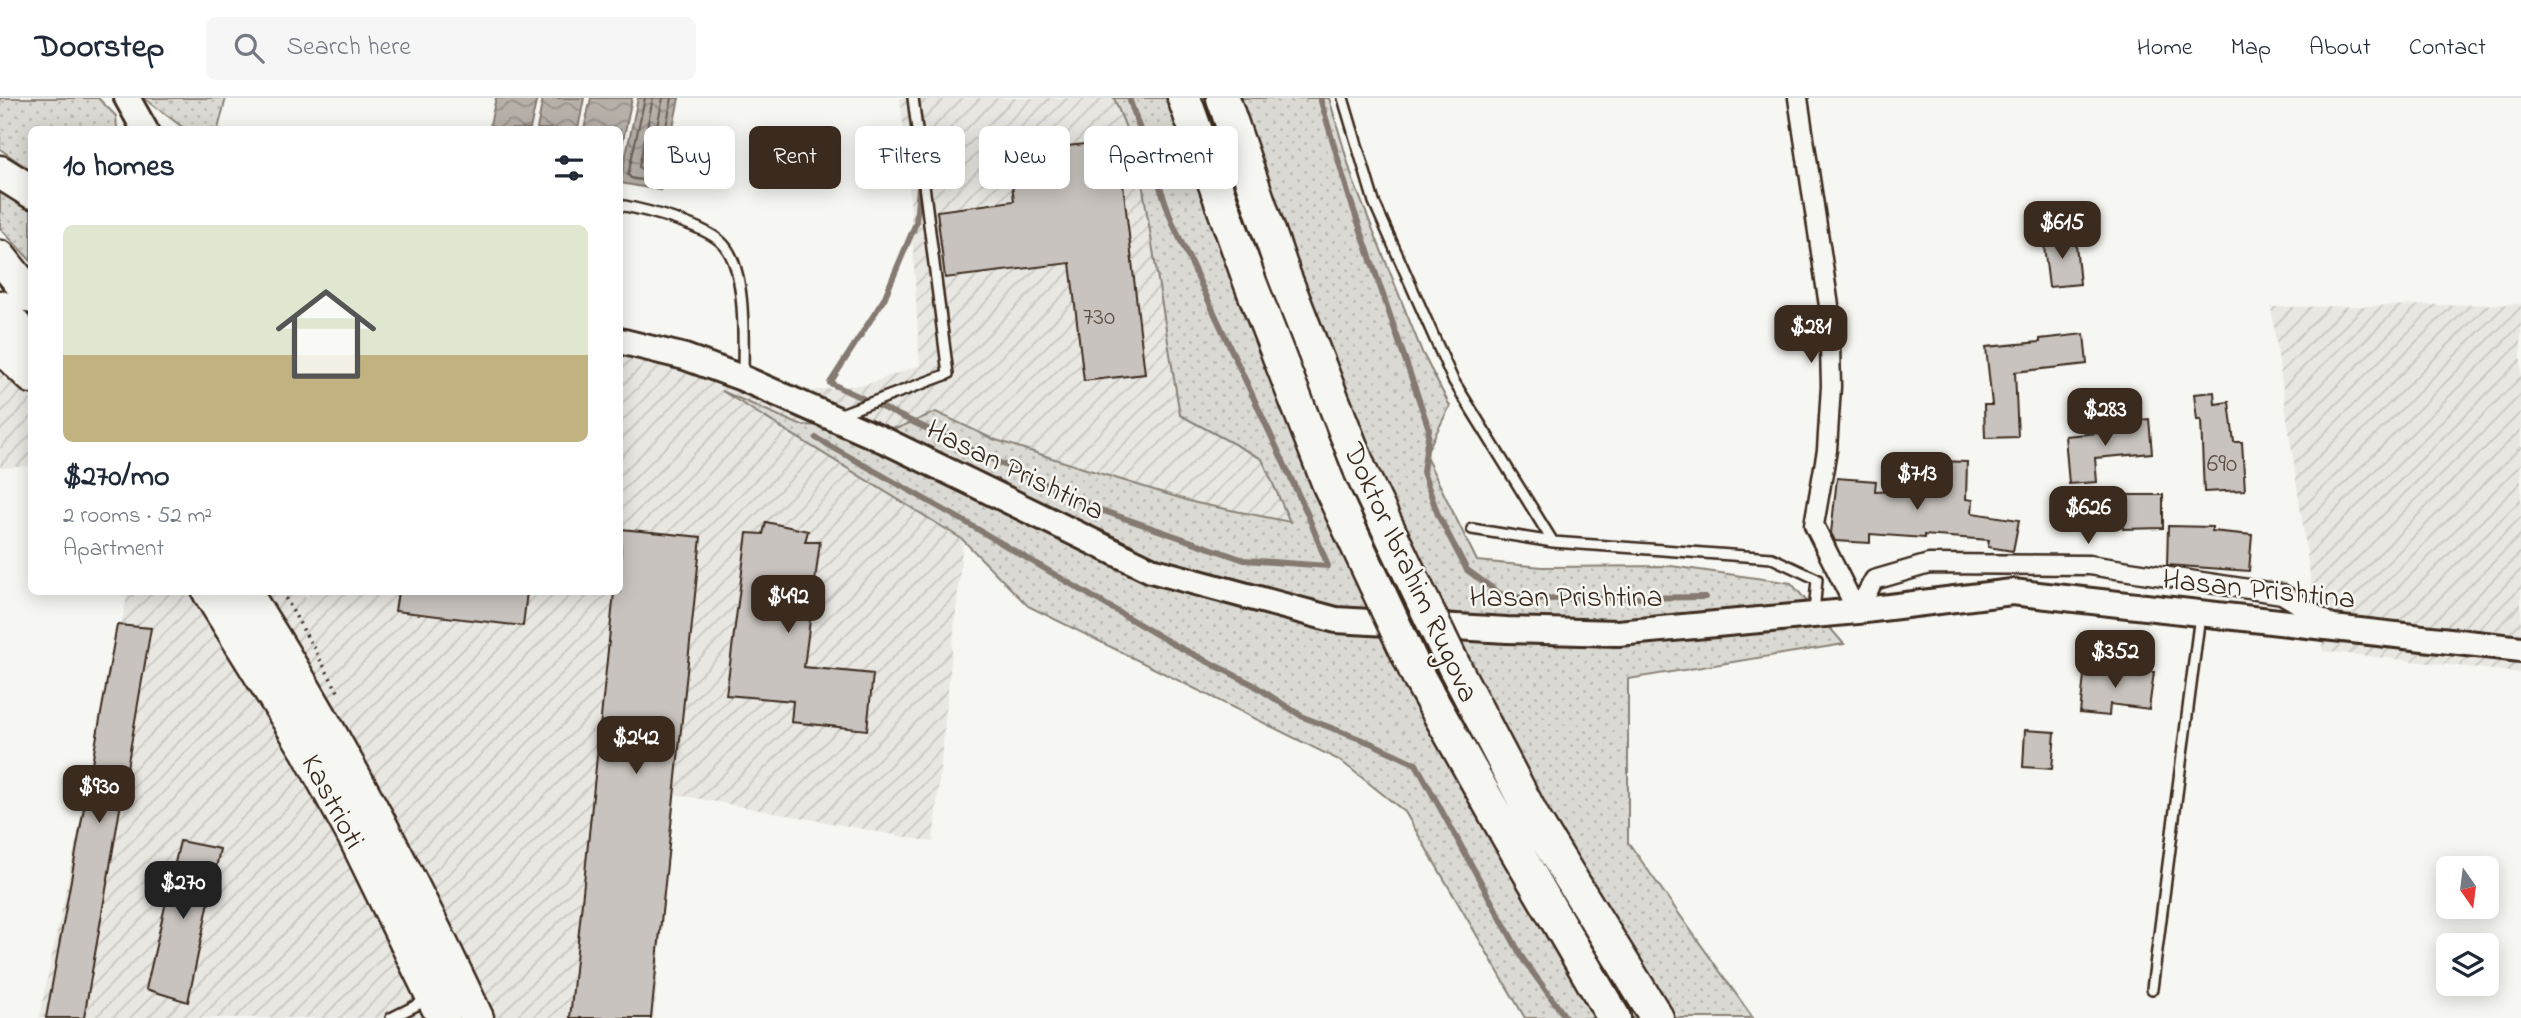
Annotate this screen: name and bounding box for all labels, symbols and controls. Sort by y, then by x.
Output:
search box [206,17,696,80]
text: Doorstep [35,24,164,72]
icon: search [230,29,268,67]
text: Search here [286,29,411,67]
text: Home [2137,31,2193,66]
text: Map [2231,31,2271,66]
text: About [2309,31,2371,66]
text: Contact [2409,31,2486,66]
chip: Buy [644,126,735,189]
chip: Rent [749,126,841,189]
chip: Filters [855,126,965,189]
chip: New [979,126,1070,189]
chip: Apartment [1084,126,1238,189]
text: 10 homes [63,146,175,190]
icon: filters [550,149,588,187]
pin: $615 [2021,202,2103,261]
text: $615 [2040,207,2084,240]
icon: home [263,271,389,397]
house number: 730 [1083,299,1115,337]
pin: $281 [1770,306,1852,365]
text: $281 [1790,311,1832,344]
pin: $283 [2064,388,2146,448]
text: $283 [2083,394,2127,427]
street label: Hasan Prishtina [918,409,1111,534]
street label: Doktor Ibrahim Rugova [1329,435,1489,710]
house number: 690 [2207,446,2237,484]
pin: $713 [1876,452,1958,512]
text: $270/mo [63,456,170,500]
text: $713 [1897,458,1937,491]
pin: $626 [2047,486,2129,546]
text: $626 [2065,492,2111,525]
text: 2 rooms · 52 m² [63,500,212,533]
text: Apartment [63,533,164,566]
street label: Hasan Prishtina [2160,559,2357,623]
pin: $492 [747,575,829,635]
street label: Hasan Prishtina [1469,577,1663,621]
text: $492 [767,581,809,614]
pin: $352 [2074,630,2156,690]
text: $352 [2091,636,2139,669]
pin: $242 [595,716,677,776]
text: $242 [613,722,659,755]
street label: Kastrioti [288,747,375,858]
pin: $930 [58,766,140,825]
text: $930 [79,771,119,804]
north arrow [2436,856,2499,919]
map controls [2436,856,2499,996]
pin: $270 [142,862,224,921]
text: $270 [161,867,205,900]
button: layers [2436,933,2499,996]

